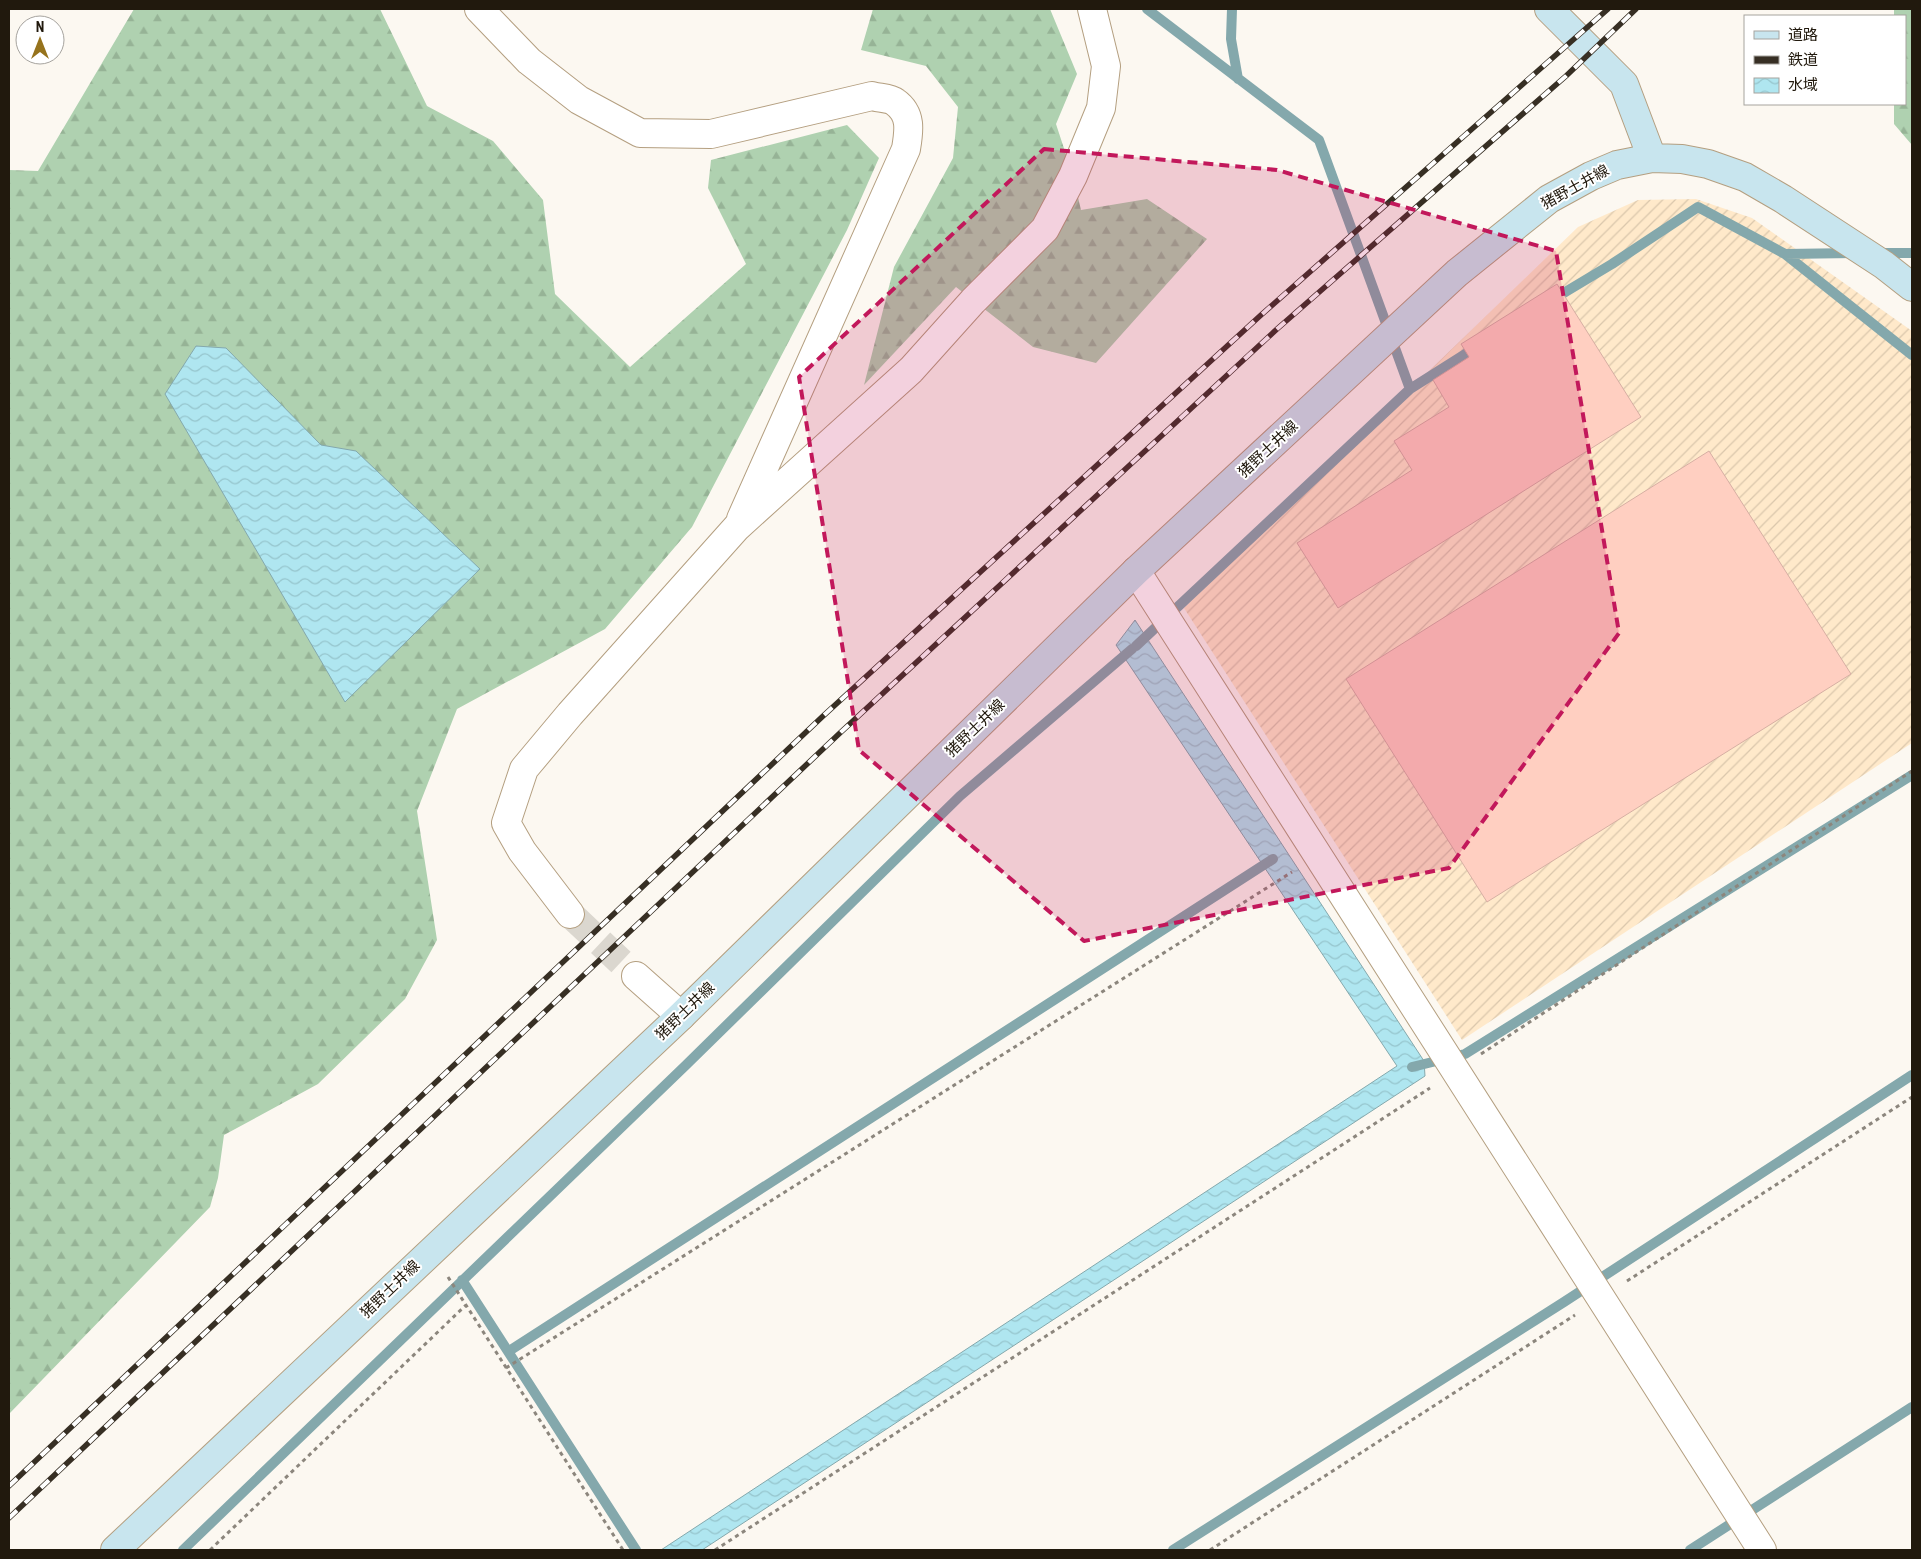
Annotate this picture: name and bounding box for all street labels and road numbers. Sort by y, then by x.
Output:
street label: 猪野土井線 [1538,161,1612,213]
street label: 猪野土井線 [1234,417,1302,481]
street label: 猪野土井線 [942,695,1008,761]
street label: 猪野土井線 [652,978,718,1044]
street label: 猪野土井線 [357,1256,423,1322]

